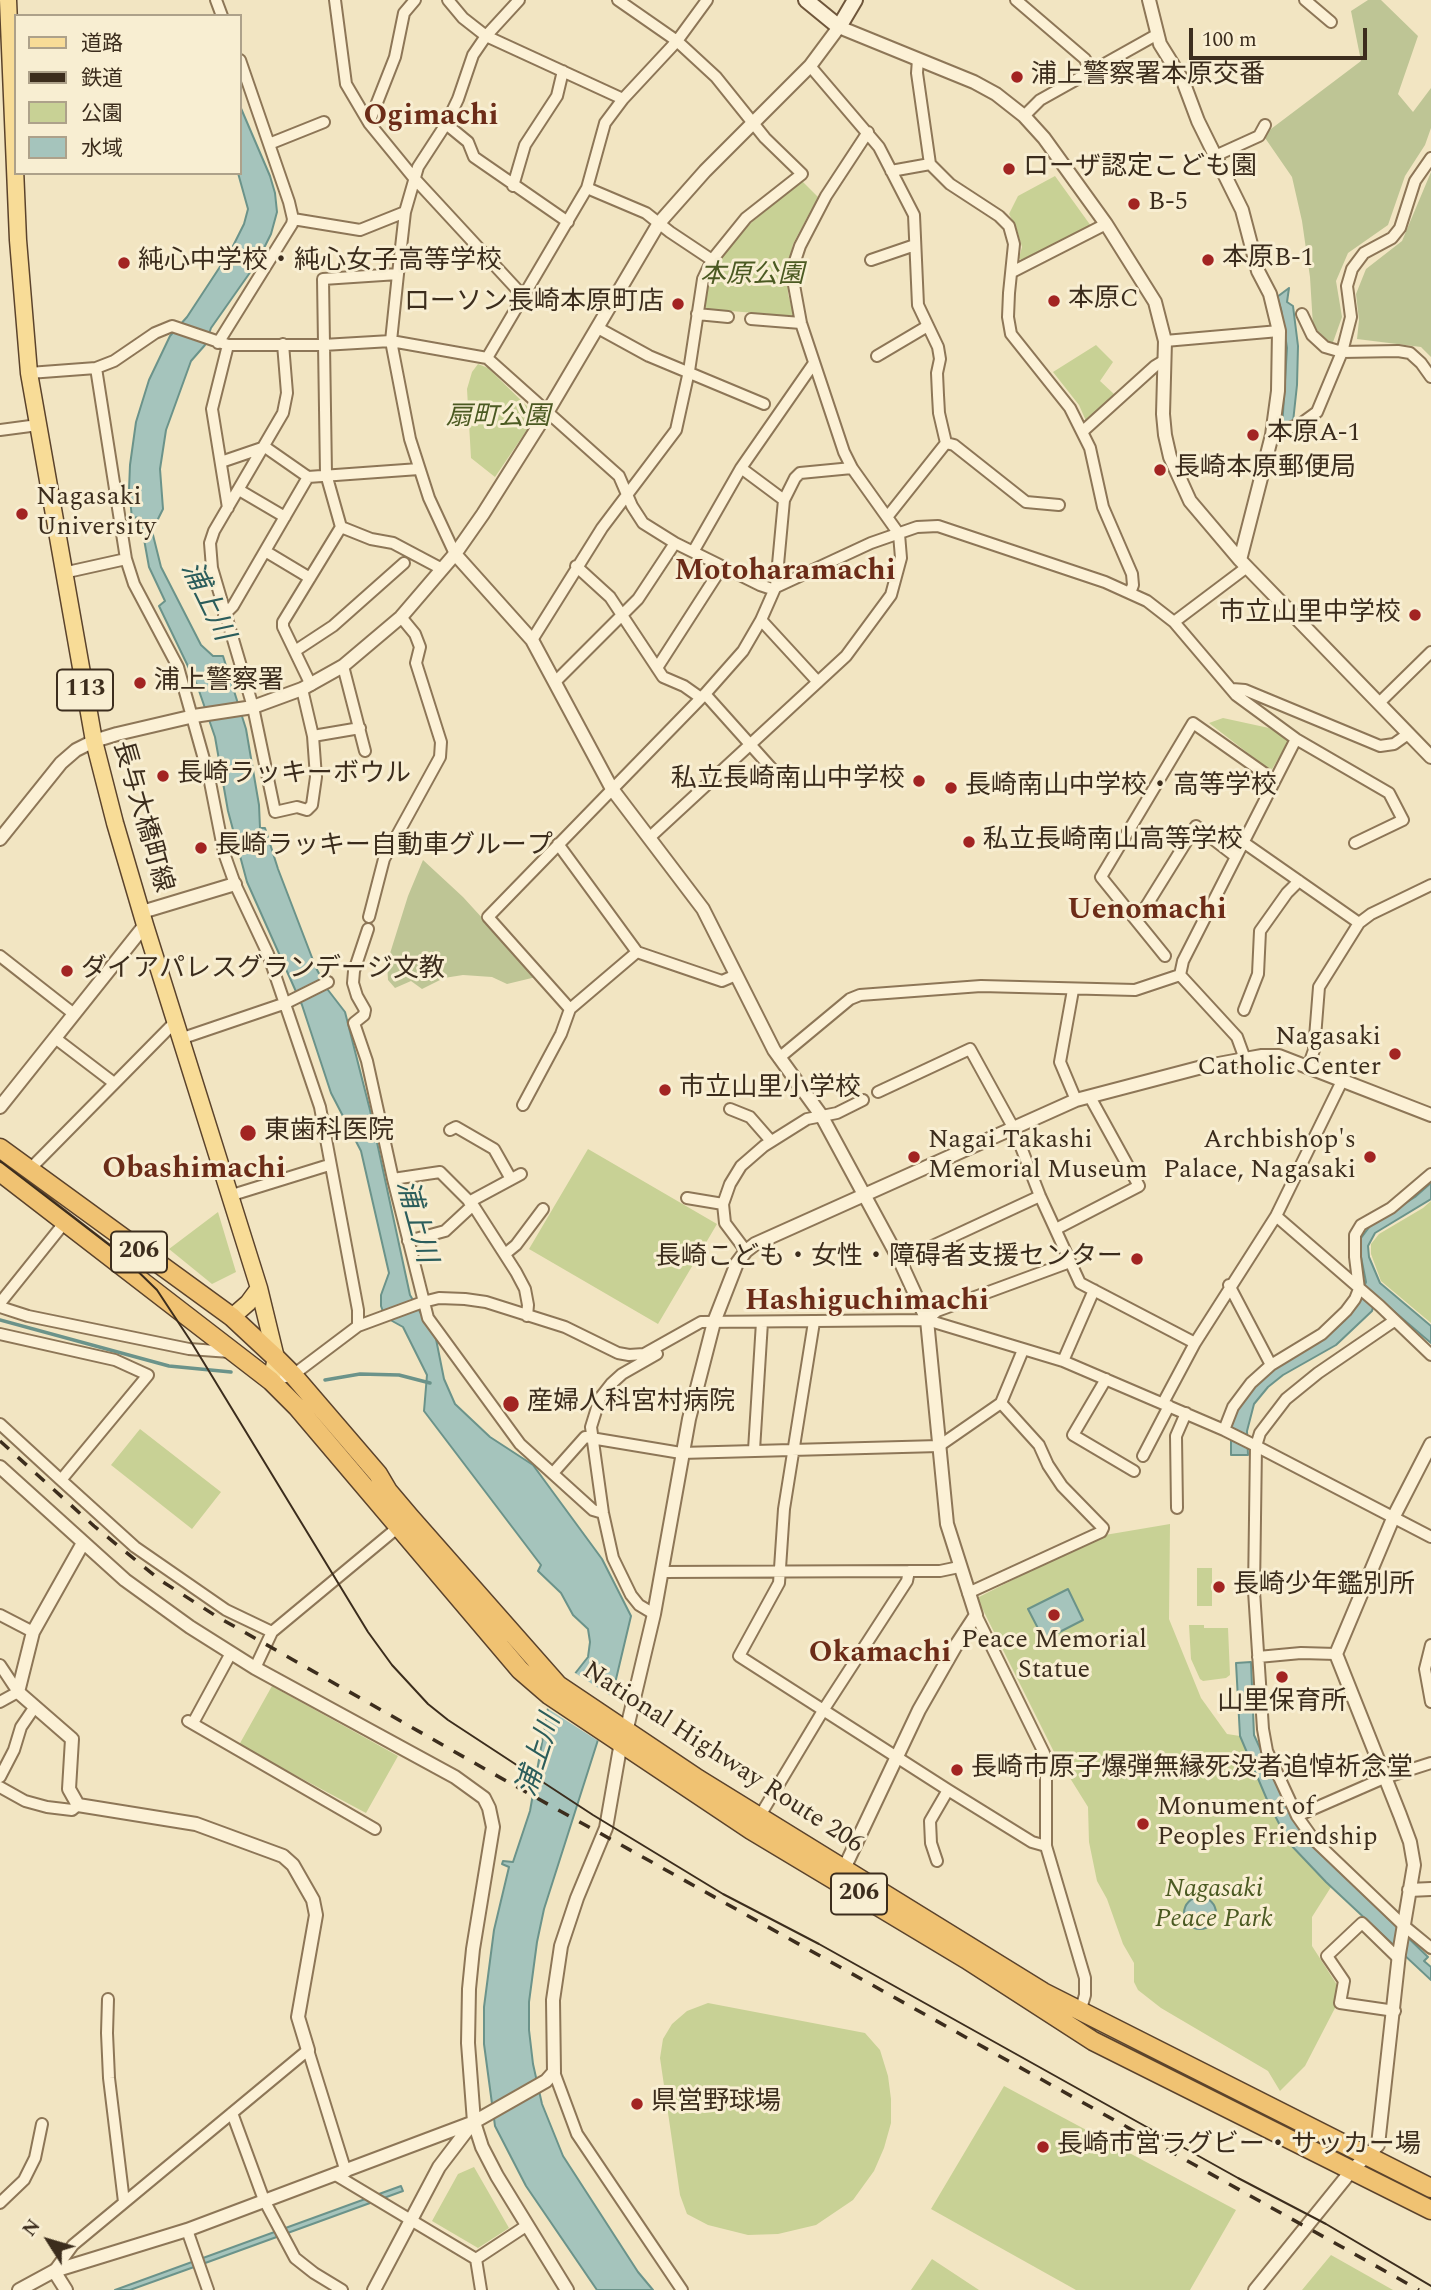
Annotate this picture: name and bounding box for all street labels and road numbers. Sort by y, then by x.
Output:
road number: 113 [57,670,113,710]
street label: 長与大橋町線 [105,738,177,896]
road number: 206 [111,1232,167,1272]
street label: National Highway Route 206 [576,1656,868,1862]
road number: 206 [831,1873,887,1914]

